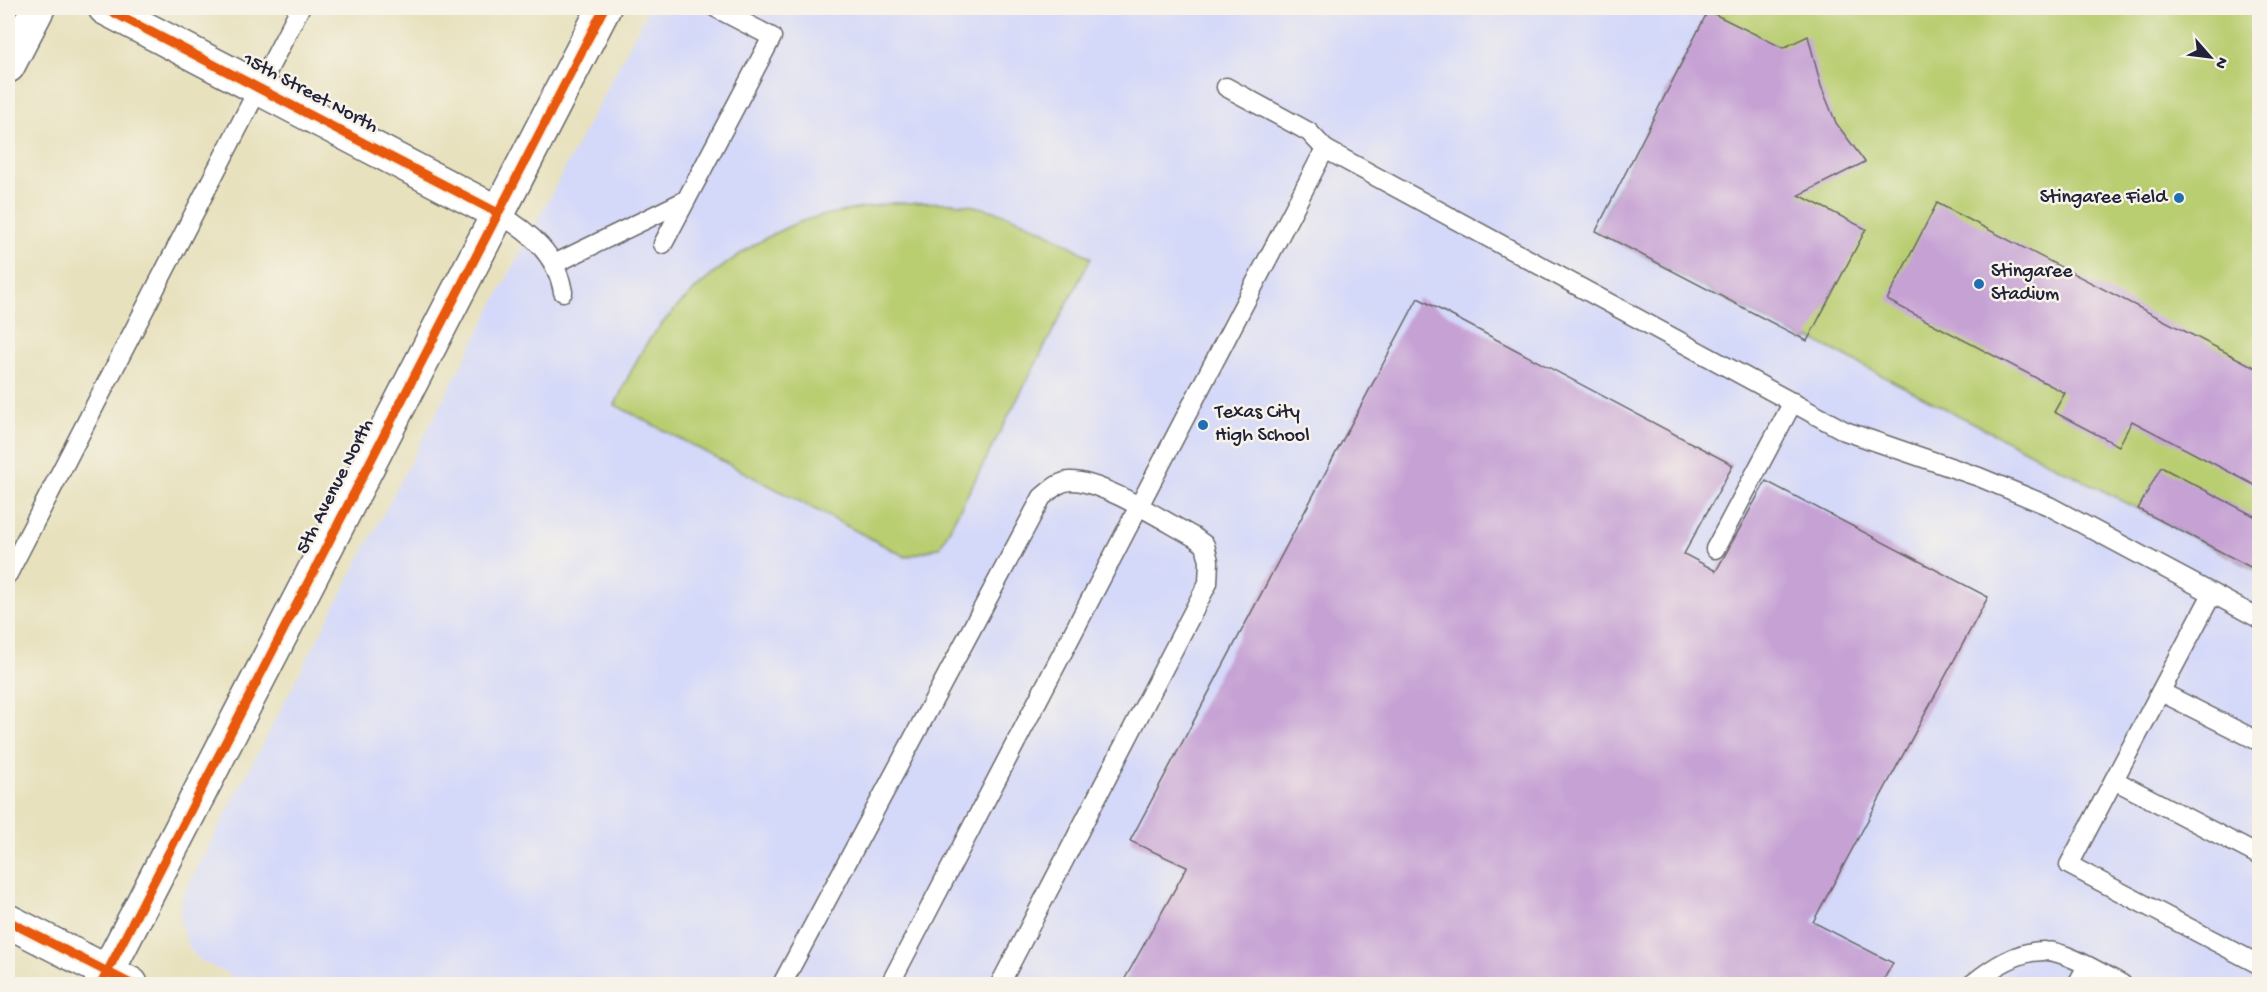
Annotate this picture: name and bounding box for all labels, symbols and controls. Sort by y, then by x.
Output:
north arrow [2180,27,2240,87]
street label: 15th Street North [238,48,382,139]
text: N [2209,53,2231,72]
place label: Stingaree Field [2040,187,2169,210]
marker: Stingaree Field [2172,191,2186,205]
place label: Stingaree Stadium [1991,261,2073,307]
marker: Stingaree Stadium [1972,277,1986,291]
place label: Texas City High School [1214,402,1310,448]
street label: 5th Avenue North [292,415,380,558]
marker: Texas City High School [1196,418,1210,432]

